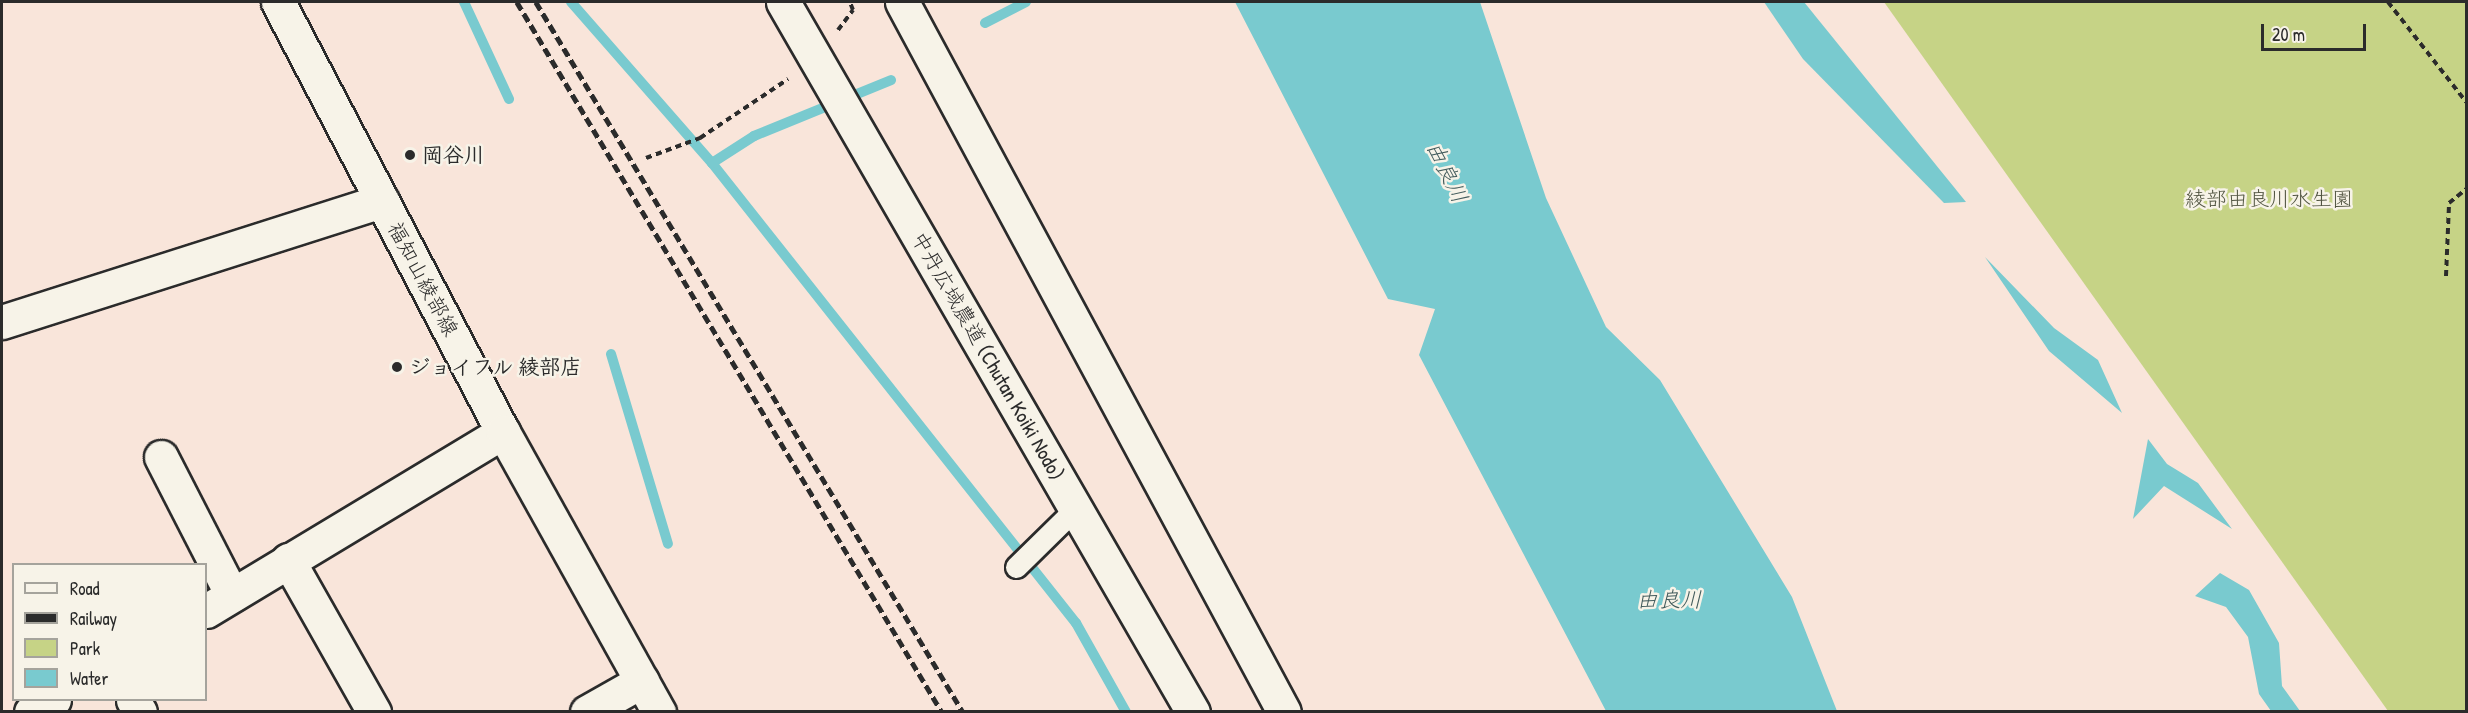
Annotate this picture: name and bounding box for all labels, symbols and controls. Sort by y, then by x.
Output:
scale bar [2264,12,2369,50]
text: 20 m [2272,22,2305,47]
water label: 由良川 [1421,137,1473,207]
place label: 岡谷川 [422,142,485,168]
marker: 岡谷川 [403,148,417,162]
park label: 綾部由良川水生園 [2185,186,2353,212]
street label: 福知山綾部線 [382,217,464,341]
street label: 中丹広域農道 (Chutan Koiki Nodo) [906,227,1070,485]
place label: ジョイフル 綾部店 [409,354,582,380]
marker: ジョイフル 綾部店 [390,360,404,374]
legend [12,563,207,701]
text: Road [70,576,100,601]
water label: 由良川 [1636,587,1702,613]
text: Railway [70,606,117,631]
text: Park [70,636,100,661]
text: Water [70,666,108,691]

